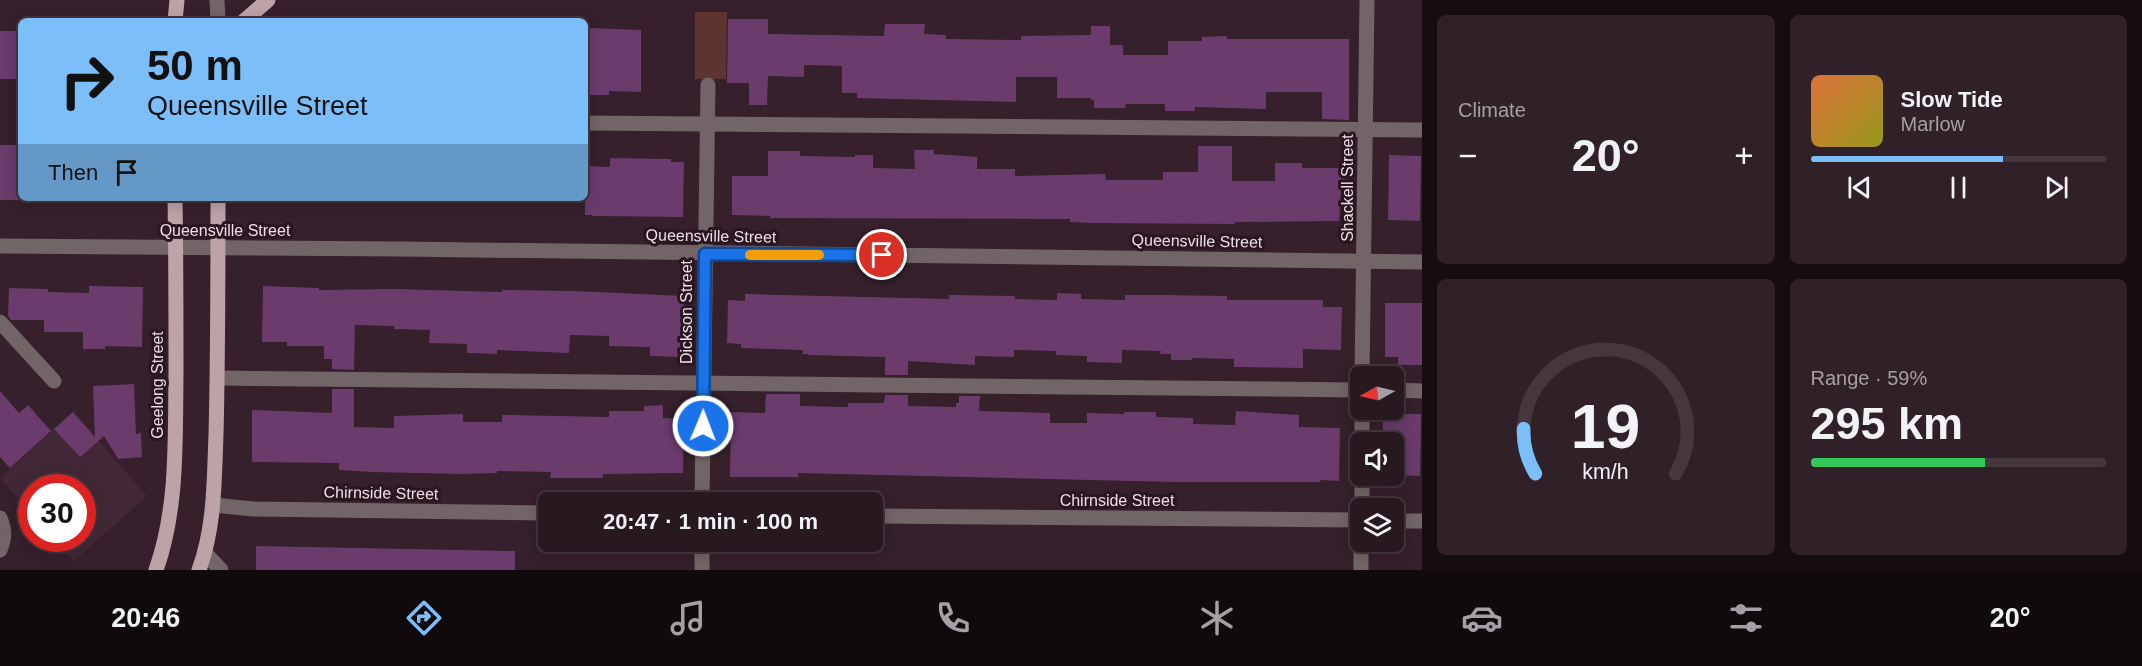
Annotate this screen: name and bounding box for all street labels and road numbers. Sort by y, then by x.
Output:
street label: Shackell Street [1339,134,1356,242]
street label: Queensville Street [160,222,291,239]
street label: Queensville Street [645,226,777,246]
street label: Queensville Street [1131,231,1263,251]
street label: Dickson Street [678,259,695,364]
street label: Geelong Street [149,331,166,439]
street label: Chirnside Street [324,484,439,503]
street label: Chirnside Street [1060,492,1175,509]

